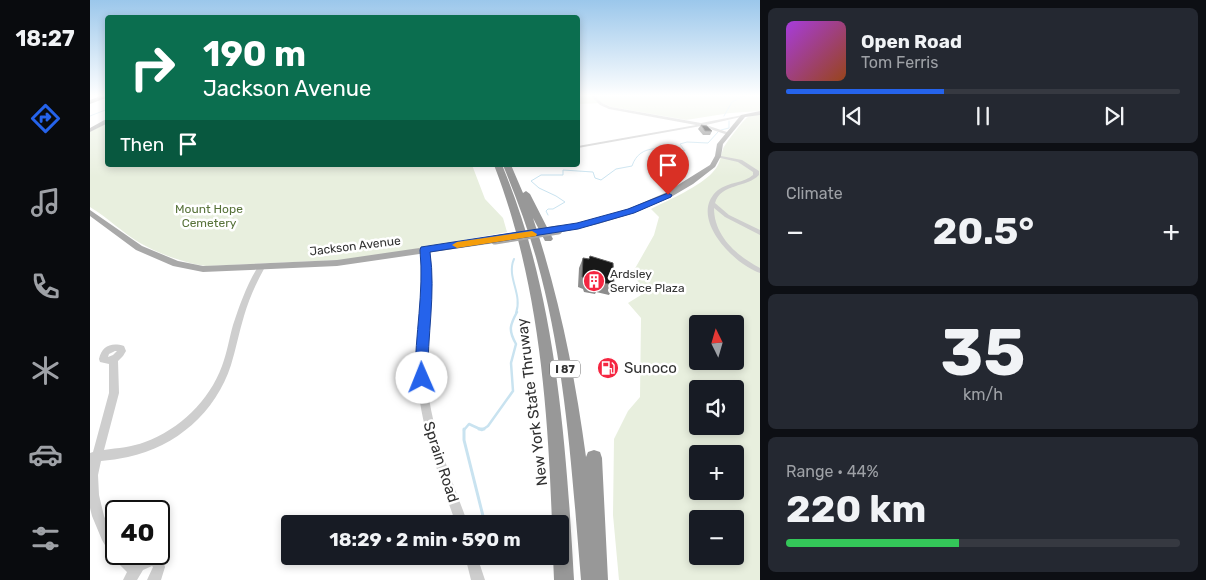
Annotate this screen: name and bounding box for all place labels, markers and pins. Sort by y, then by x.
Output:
pin [647,144,689,195]
place label: Ardsley Service Plaza [610,267,685,295]
building icon: Ardsley Service Plaza [582,269,606,293]
fuel station icon: Sunoco [596,356,620,380]
place label: Sunoco [624,359,677,377]

